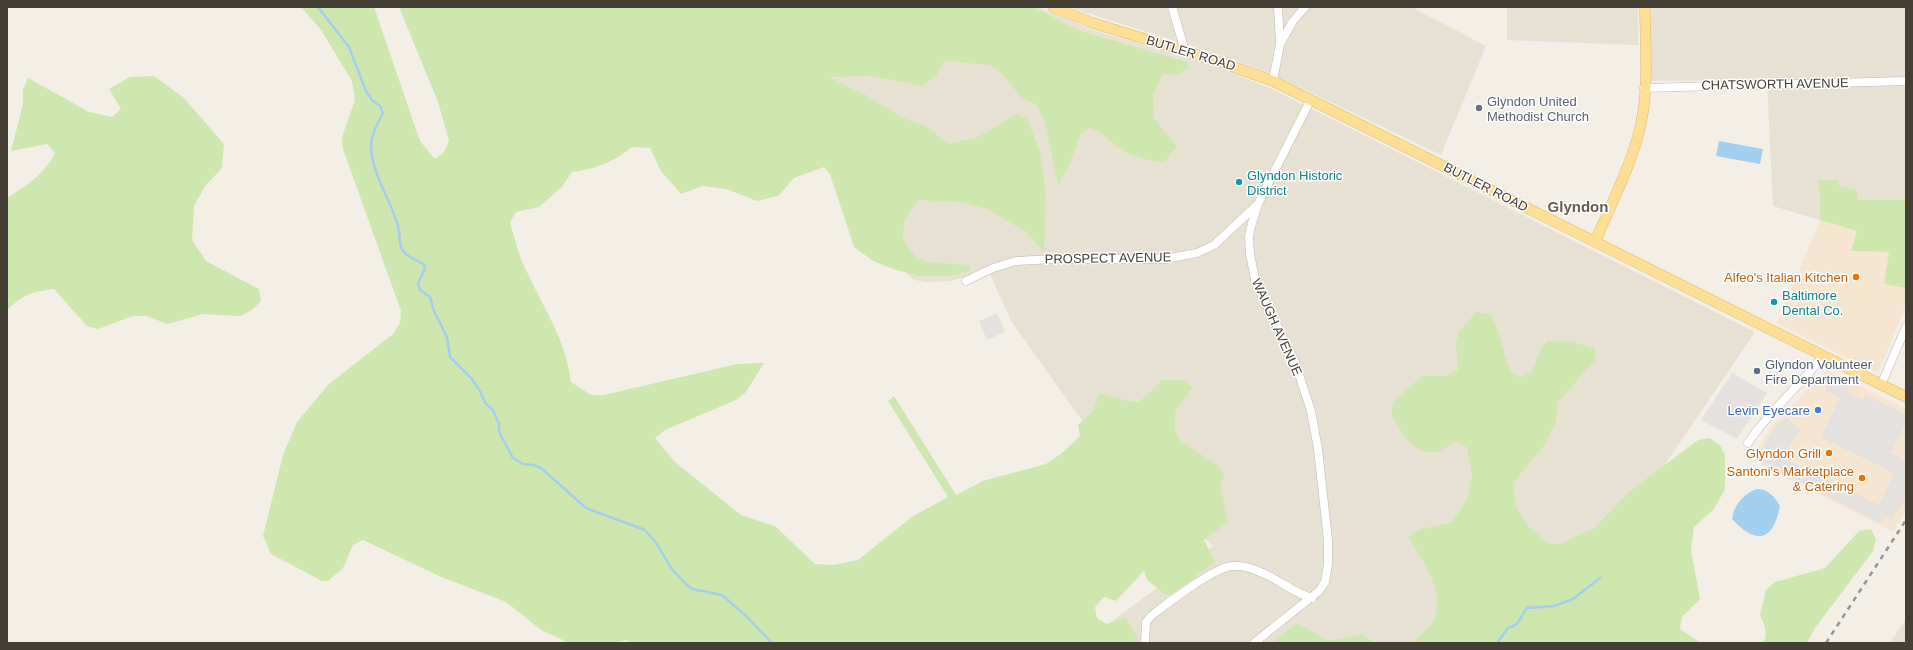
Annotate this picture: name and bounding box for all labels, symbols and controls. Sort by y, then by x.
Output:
street label: BUTLER ROAD [1145,32,1237,74]
street label: CHATSWORTH AVENUE [1701,75,1849,93]
place label: Glyndon United Methodist Church [1487,94,1589,124]
marker: Glyndon United Methodist Church [1474,103,1484,113]
street label: BUTLER ROAD [1441,159,1531,215]
place label: Glyndon Historic District [1247,168,1343,198]
marker: Glyndon Historic District [1234,177,1244,187]
district label: Glyndon [1548,198,1608,215]
street label: PROSPECT AVENUE [1045,249,1172,267]
place label: Alfeo's Italian Kitchen [1724,270,1848,285]
marker: Alfeo's Italian Kitchen [1851,272,1861,282]
street label: WAUGH AVENUE [1249,276,1305,378]
place label: Baltimore Dental Co. [1782,288,1843,318]
marker: Baltimore Dental Co. [1769,297,1779,307]
place label: Glyndon Volunteer Fire Department [1765,357,1873,387]
marker: Glyndon Volunteer Fire Department [1752,366,1762,376]
place label: Levin Eyecare [1728,403,1810,418]
marker: Levin Eyecare [1813,405,1823,415]
place label: Glyndon Grill [1746,446,1821,461]
marker: Glyndon Grill [1824,448,1834,458]
place label: Santoni's Marketplace & Catering [1727,464,1854,494]
marker: Santoni's Marketplace & Catering [1857,473,1867,483]

